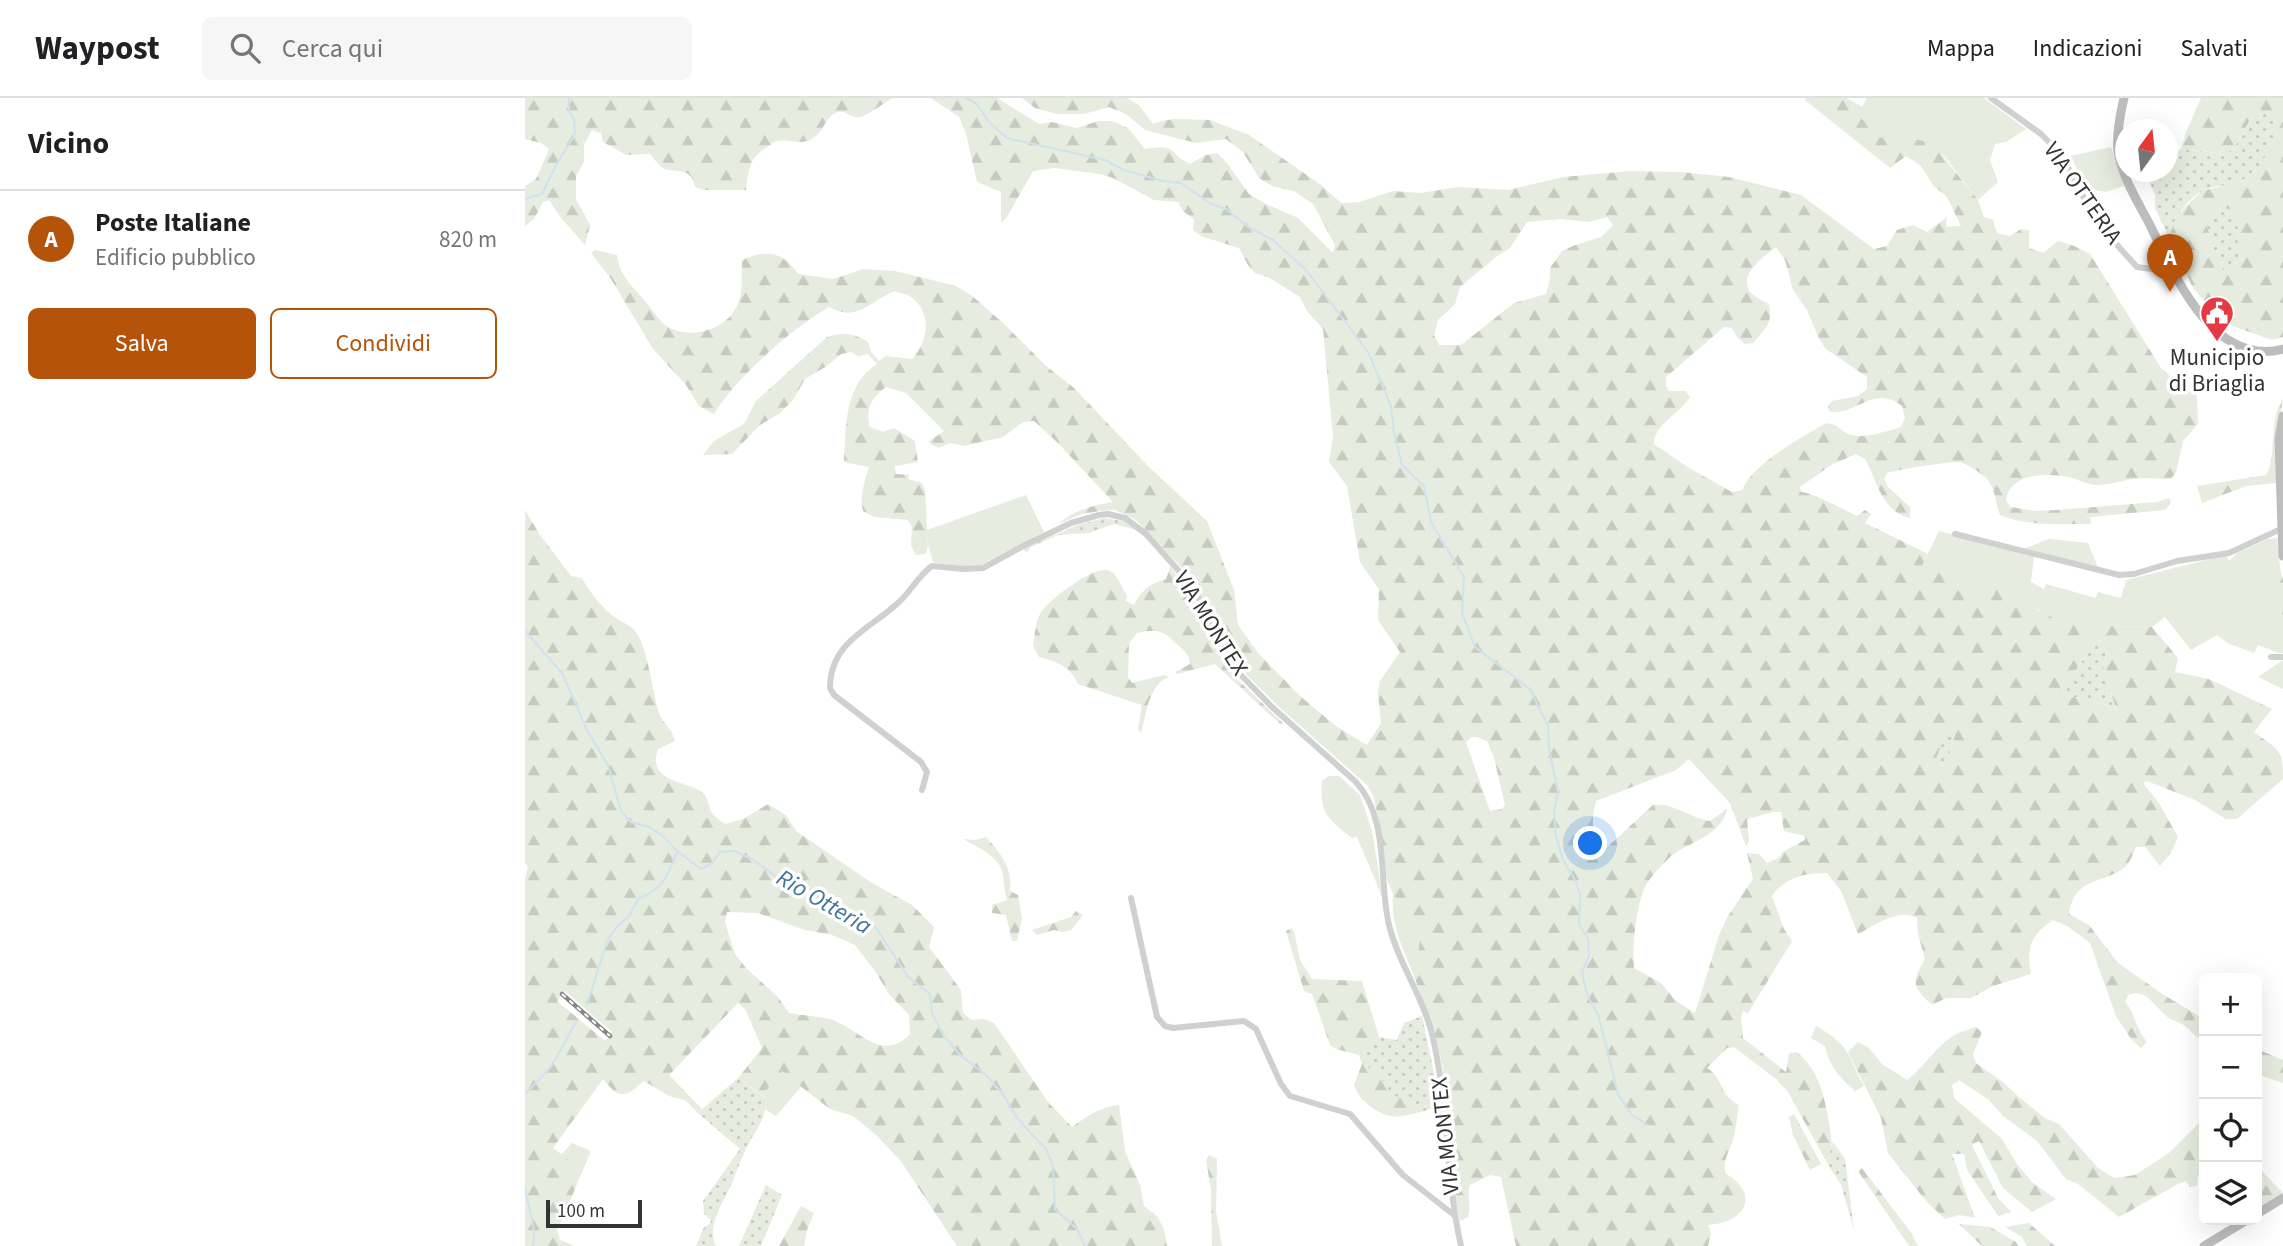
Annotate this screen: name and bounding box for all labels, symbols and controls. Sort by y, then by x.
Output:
search box [202,17,692,80]
text: Waypost [35,25,160,72]
icon: search [226,29,264,67]
text: Cerca qui [282,30,383,67]
text: Mappa [1927,31,1995,66]
text: Indicazioni [2033,31,2142,66]
text: Salvati [2180,31,2248,66]
north arrow [2115,119,2178,182]
text: Vicino [28,122,109,165]
street label: VIA OTTERIA [2036,135,2131,251]
text: Poste Italiane [95,204,251,241]
text: A [44,223,58,256]
text: 820 m [439,223,497,256]
pin: A [2147,234,2193,292]
text: Edificio pubblico [95,241,256,274]
public building icon: Municipio di Briaglia [2198,294,2236,343]
button: Salva [28,308,256,379]
button: Condividi [270,308,497,379]
place label: Municipio di Briaglia [2169,341,2265,400]
street label: VIA MONTEX [1166,564,1256,682]
your location [1573,826,1607,860]
water label: Rio Otteria [770,861,878,943]
map controls [2199,973,2262,1225]
button: + [2199,973,2262,1036]
button: − [2199,1036,2262,1099]
street label: VIA MONTEX [1422,1075,1468,1196]
button: locate [2199,1099,2262,1162]
button: layers [2199,1162,2262,1225]
scale bar [546,1197,642,1229]
text: 100 m [557,1198,605,1225]

